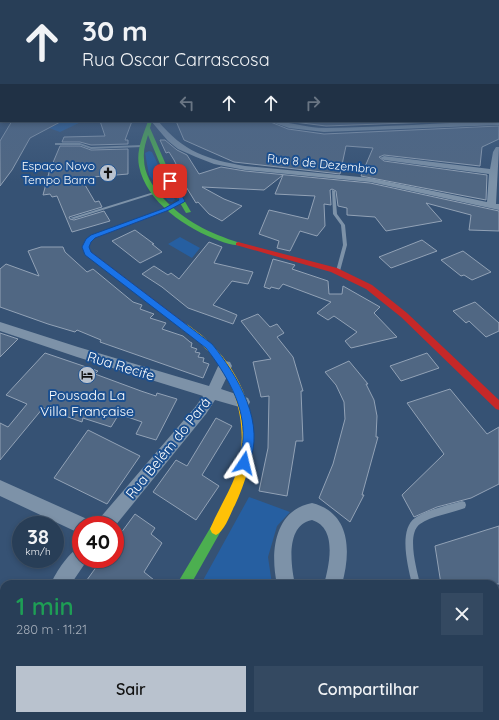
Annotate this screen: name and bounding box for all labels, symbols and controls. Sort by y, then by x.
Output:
text: 30 m [82,13,148,48]
icon: ahead [16,16,68,68]
text: Rua Oscar Carrascosa [82,48,270,71]
icon: left [176,92,198,114]
icon: ahead [218,92,240,114]
icon: ahead [260,92,282,114]
icon: right [302,92,324,114]
street label: Rua 8 de Dezembro [267,150,378,177]
place label: Espaço Novo Tempo Barra [22,158,95,187]
church icon: Espaço Novo Tempo Barra [98,163,118,183]
pin [153,164,187,198]
icon: arrive [159,170,181,192]
street label: Rua Recife [85,347,157,385]
hotel icon: Pousada La Villa Française [77,365,97,385]
place label: Pousada La Villa Française [40,386,134,420]
street label: Rua Belém do Pará [122,394,214,502]
position arrow [223,442,265,484]
speed limit sign: 40 [72,516,124,568]
text: 38 [27,524,49,549]
text: km/h [25,545,51,558]
text: 1 min [16,591,74,621]
button: close [441,593,483,635]
text: 280 m · 11:21 [16,621,87,637]
button: Sair [16,666,246,712]
button: Compartilhar [254,666,483,712]

